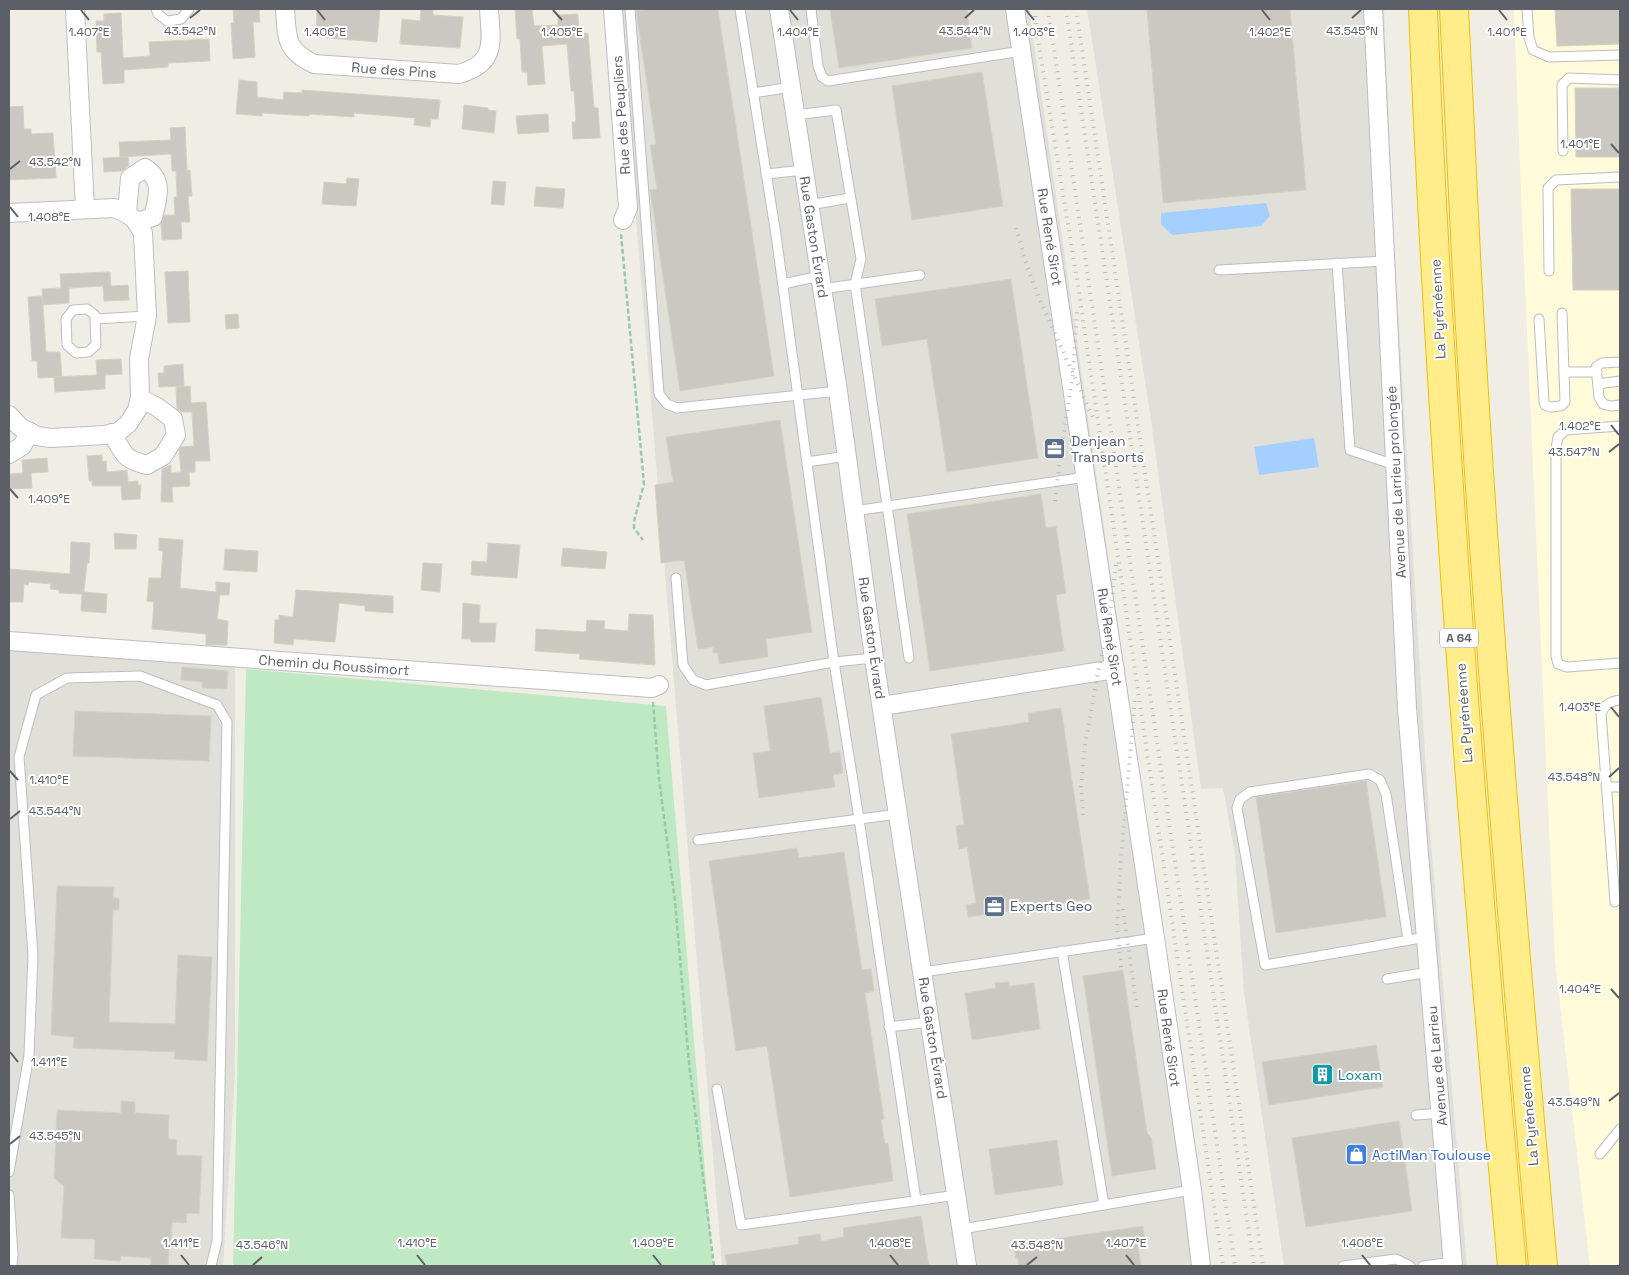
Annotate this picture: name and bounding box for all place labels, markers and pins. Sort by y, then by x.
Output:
place label: Denjean Transports [1071,432,1144,466]
office icon: Denjean Transports [1043,437,1067,461]
office icon: Experts Geo [982,894,1006,918]
place label: Experts Geo [1010,897,1092,915]
building icon: Loxam [1310,1063,1334,1087]
place label: Loxam [1338,1066,1382,1084]
shop icon: ActiMan Toulouse [1344,1143,1368,1167]
place label: ActiMan Toulouse [1372,1146,1491,1164]

